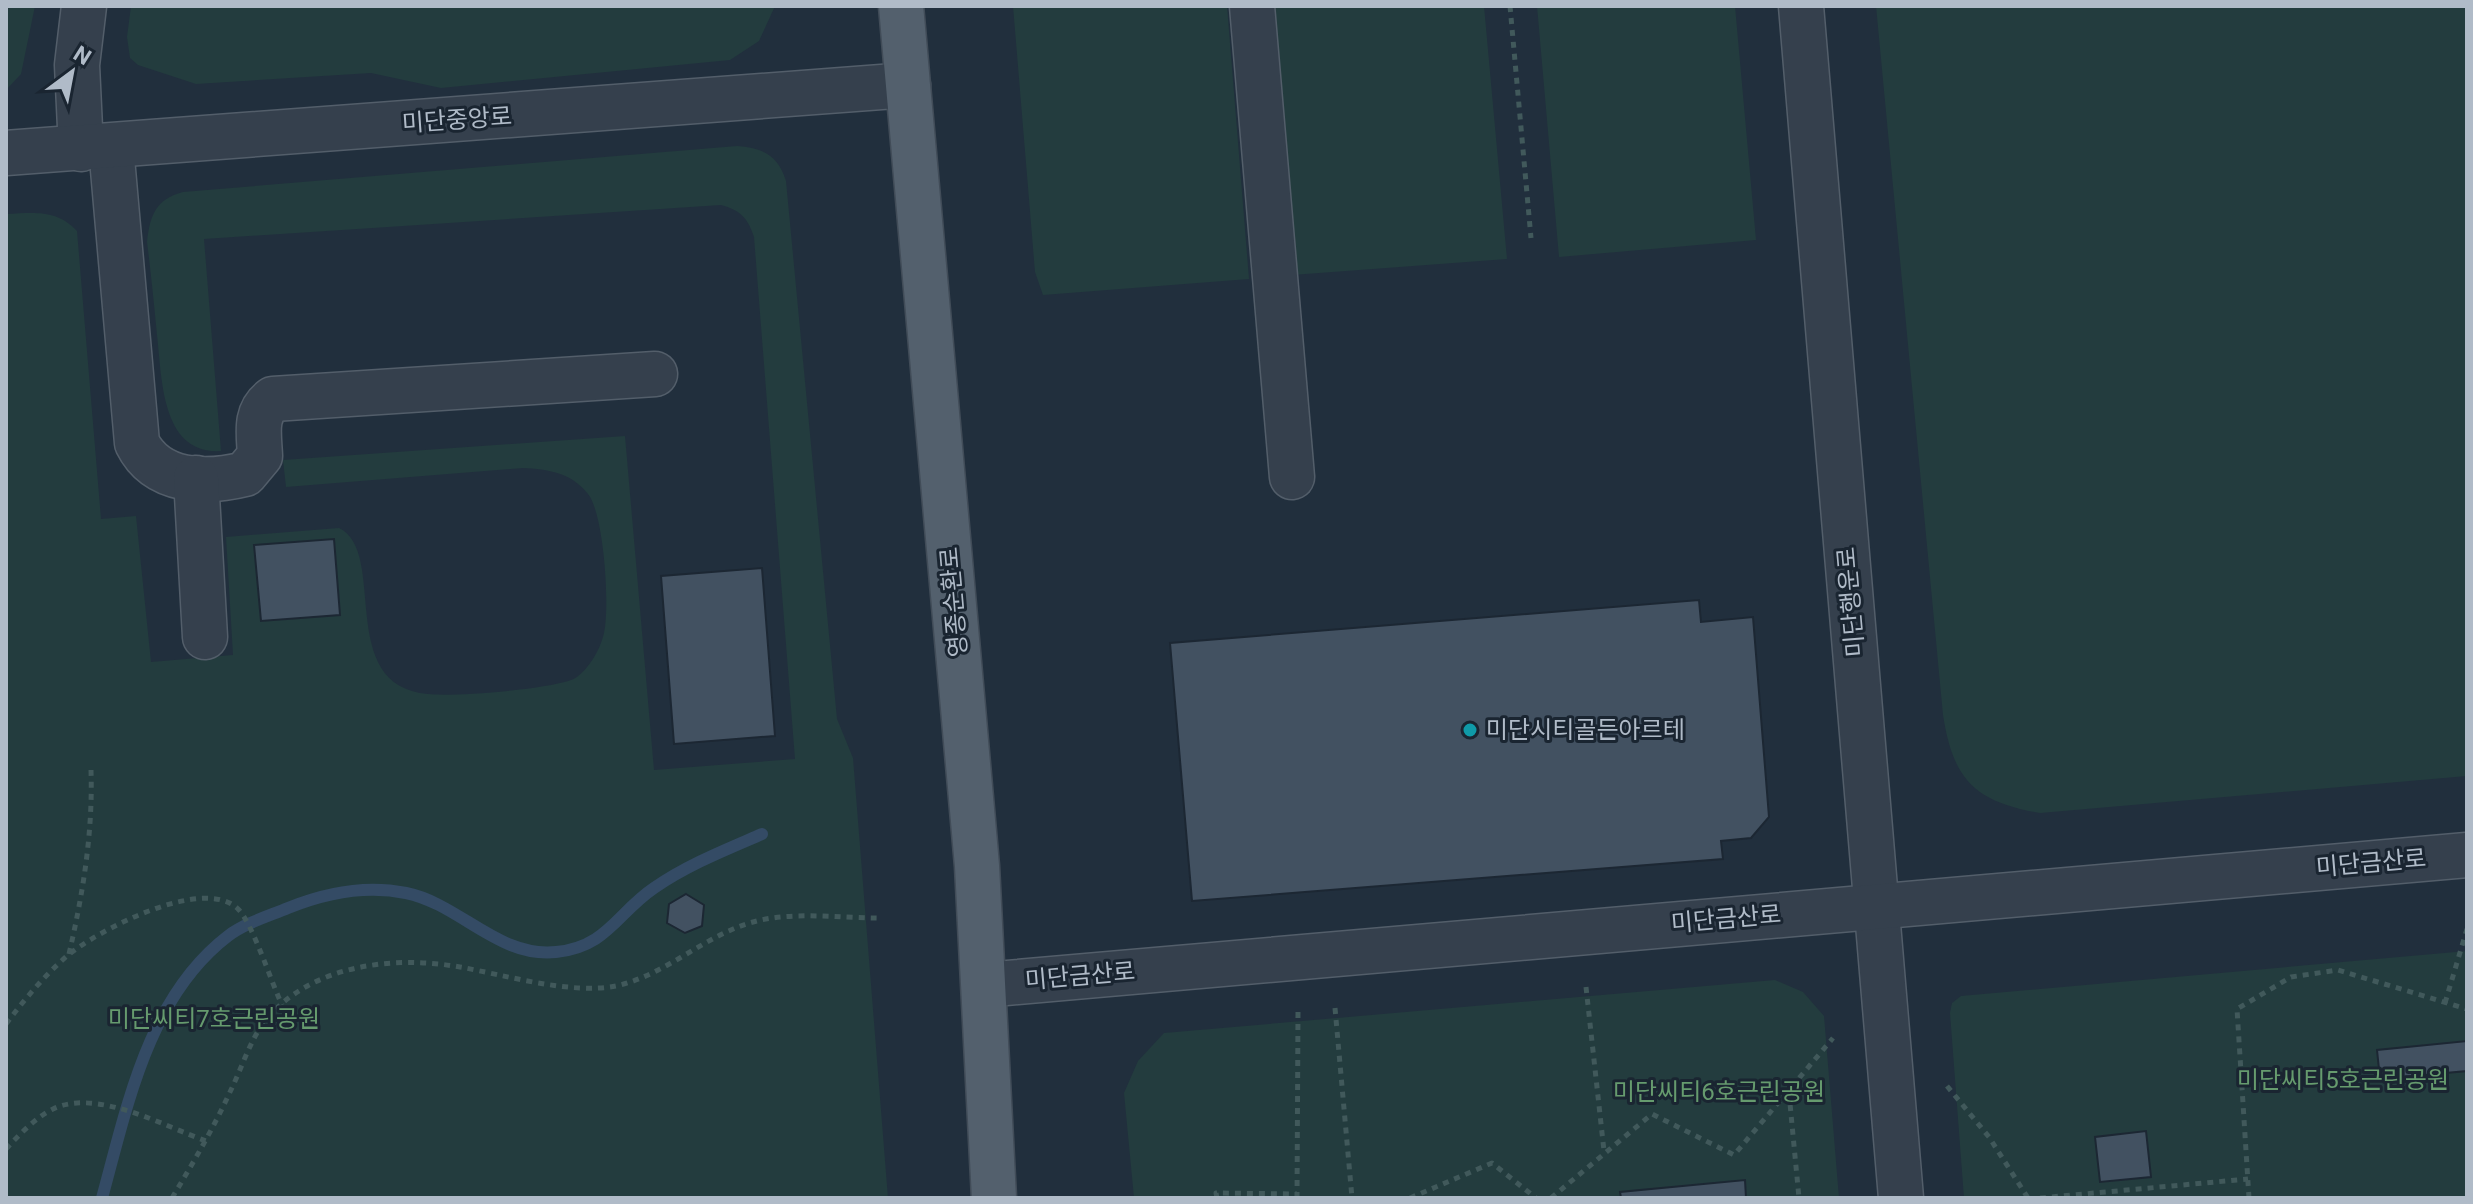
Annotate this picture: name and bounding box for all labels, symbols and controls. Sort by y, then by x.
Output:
north arrow [32,32,112,112]
text: N [69,41,96,70]
street label: 미단중앙로 [401,102,513,138]
street label: 영종순환로 [935,546,973,658]
street label: 미단행운로 [1832,546,1870,658]
place label: 미단시티골든아르테 [1486,716,1685,744]
marker: 미단시티골든아르테 [1461,721,1479,739]
street label: 미단금산로 [2315,844,2427,882]
street label: 미단금산로 [1670,900,1782,938]
street label: 미단금산로 [1024,957,1136,995]
park label: 미단씨티7호근린공원 [108,1005,320,1033]
park label: 미단씨티5호근린공원 [2237,1066,2449,1094]
park label: 미단씨티6호근린공원 [1613,1078,1825,1106]

